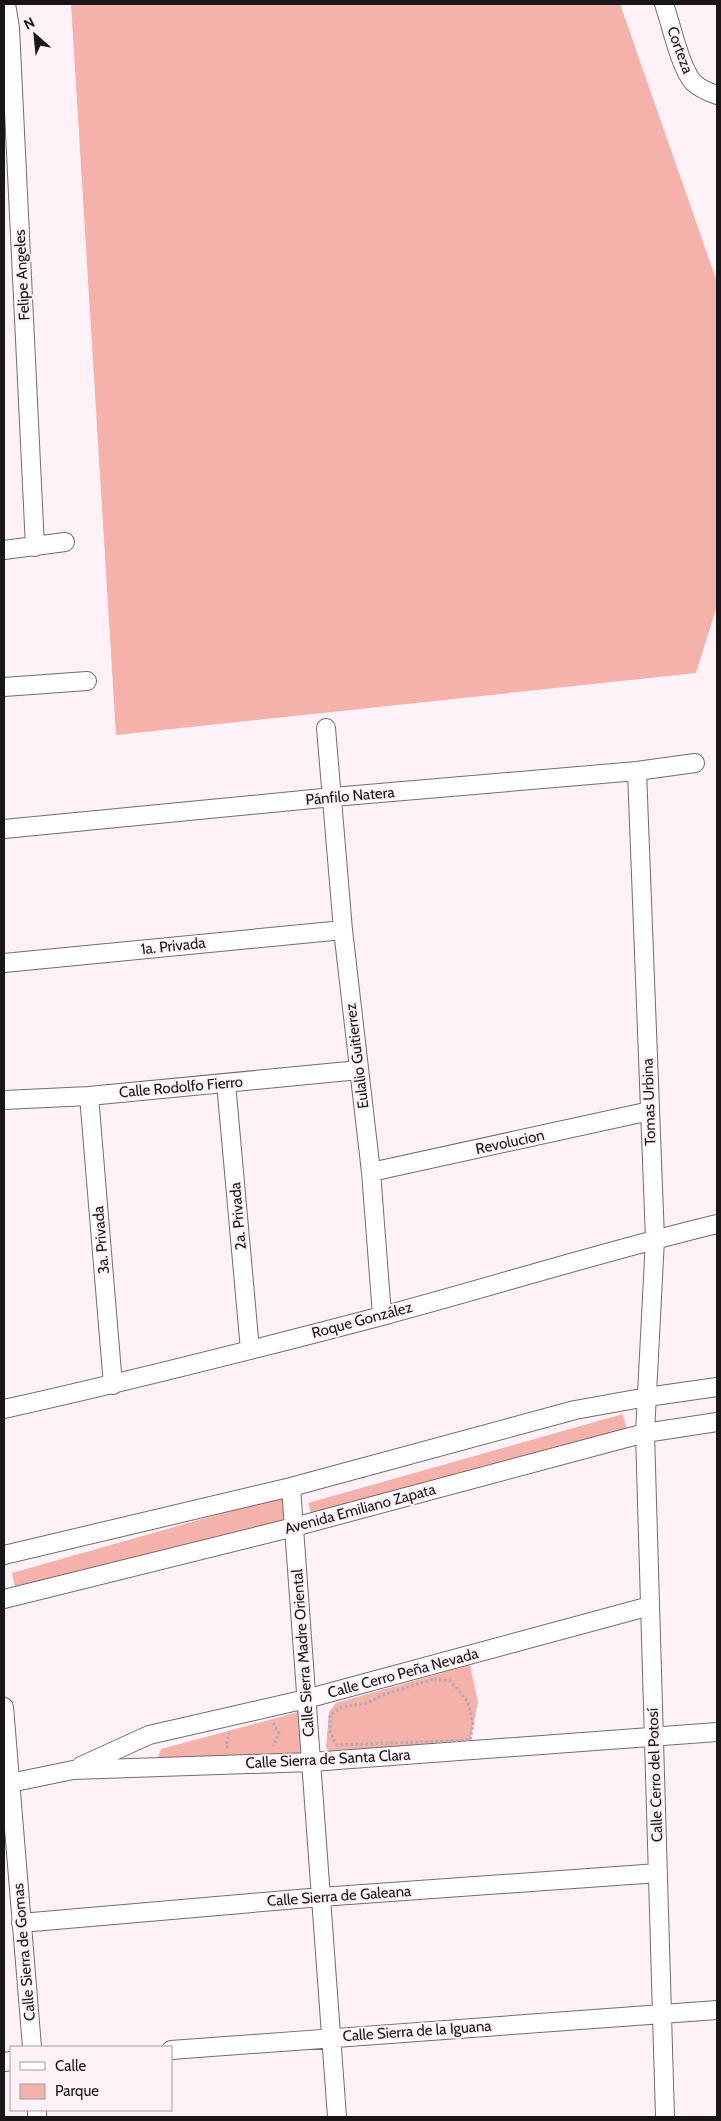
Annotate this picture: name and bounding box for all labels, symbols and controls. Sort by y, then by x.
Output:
north arrow [10,10,60,60]
text: N [21,13,38,34]
street label: Corteza [663,24,697,77]
street label: Felipe Angeles [11,229,33,321]
street label: Pánfilo Natera [305,783,396,809]
street label: 1a. Privada [140,934,207,958]
street label: Eulalio Guitierrez [342,1002,372,1110]
street label: Tomas Urbina [638,1057,660,1146]
street label: Calle Rodolfo Fierro [118,1073,244,1101]
street label: Revolucion [474,1126,546,1158]
street label: 2a. Privada [226,1181,250,1251]
street label: 3a. Privada [89,1204,113,1275]
street label: Roque González [310,1298,414,1342]
street label: Avenida Emiliano Zapata [283,1480,438,1538]
street label: Calle Sierra Madre Oriental [288,1568,318,1738]
street label: Calle Cerro Peña Nevada [326,1644,481,1702]
street label: Calle Cerro del Potosí [644,1708,666,1842]
street label: Calle Sierra de Santa Clara [245,1746,412,1772]
street label: Calle Sierra de Gomas [9,1882,39,2022]
street label: Calle Sierra de Galeana [266,1882,413,1910]
street label: Calle Sierra de la Iguana [342,2017,493,2045]
legend [10,2046,172,2111]
text: Calle [55,2057,86,2075]
text: Parque [55,2082,99,2100]

